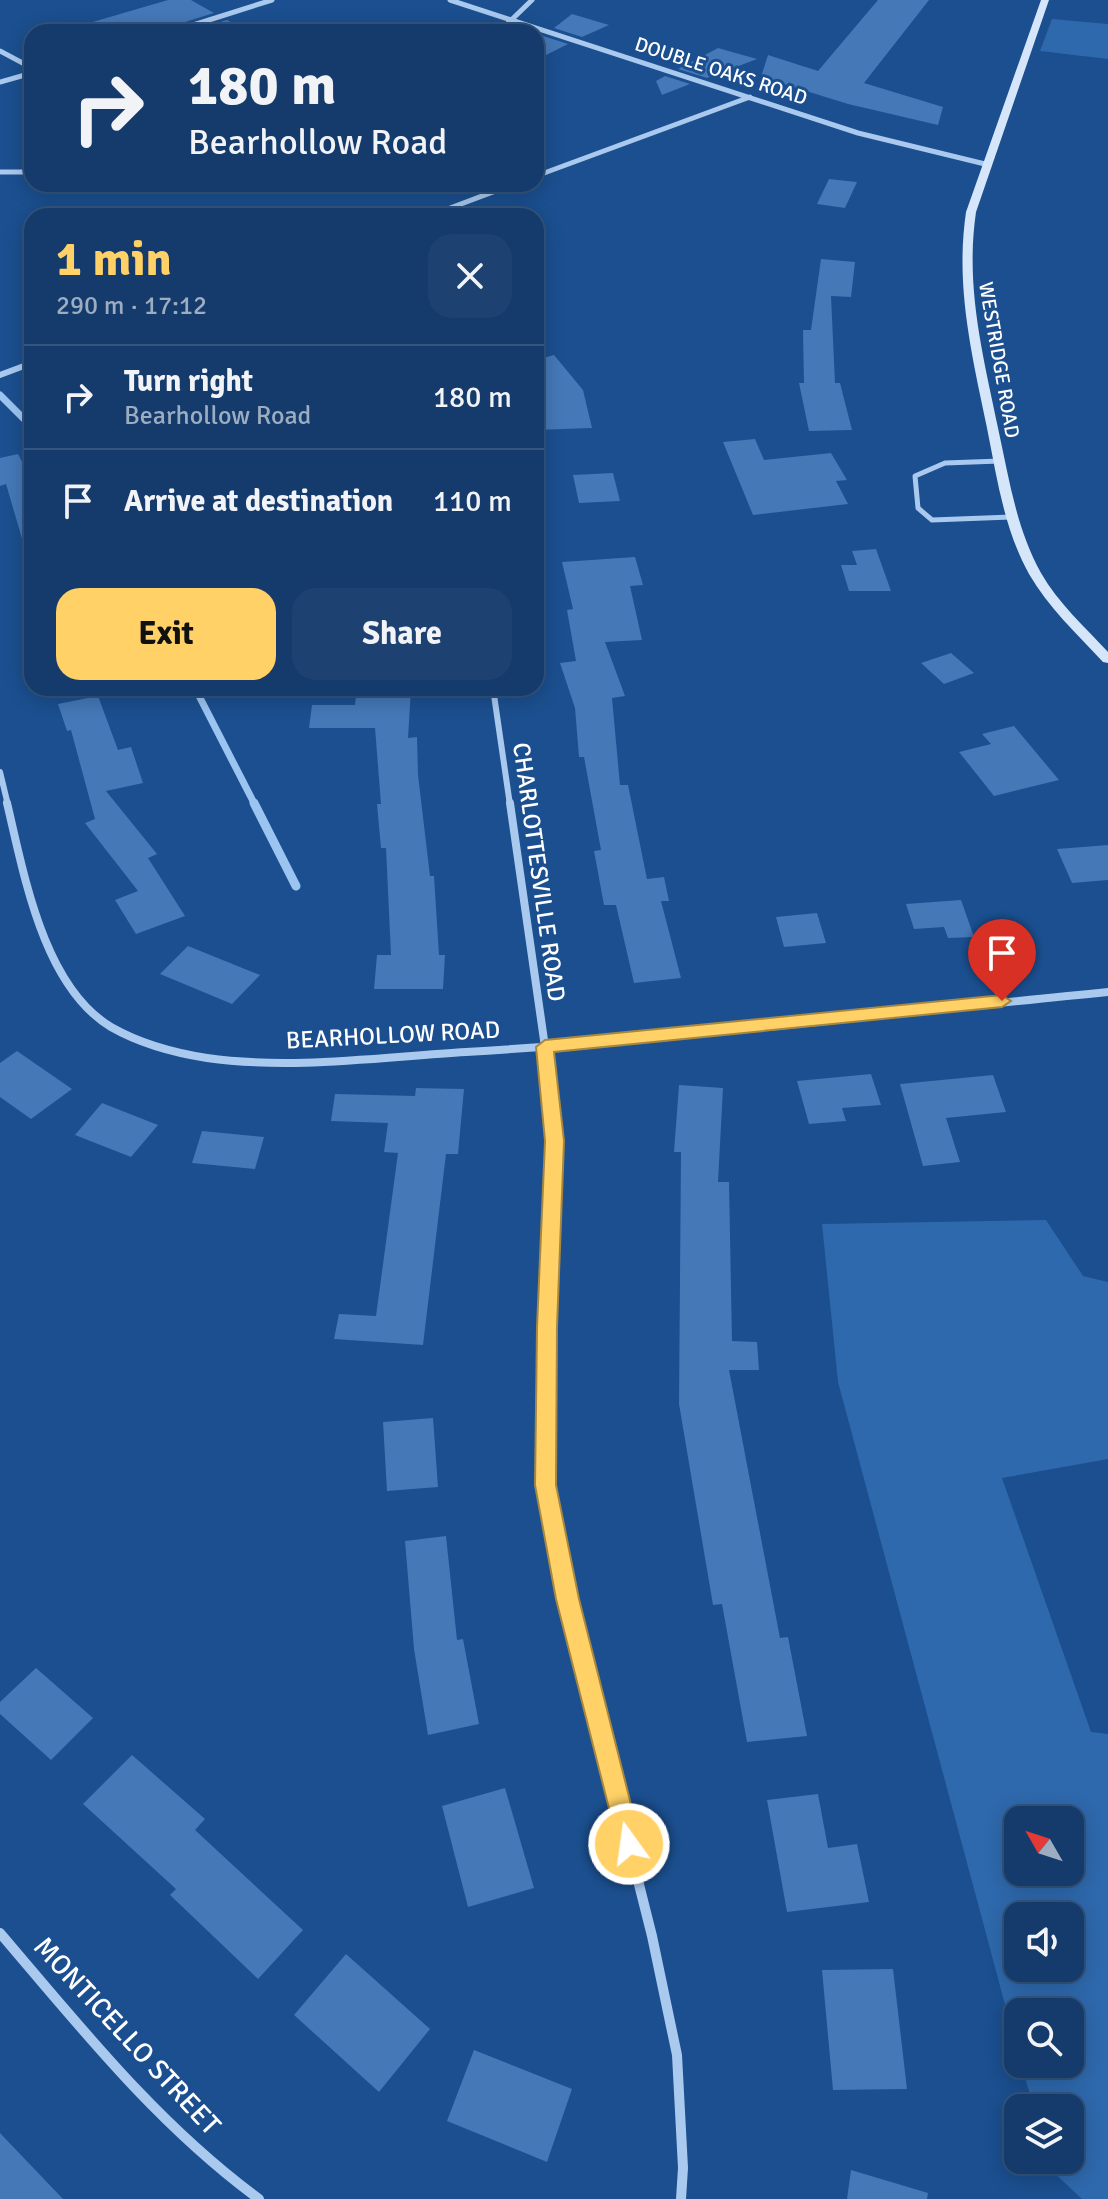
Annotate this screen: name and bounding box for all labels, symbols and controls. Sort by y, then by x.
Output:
street label: DOUBLE OAKS ROAD [632,31,810,111]
text: 180 m [188,51,336,120]
icon: right [56,56,160,160]
text: Bearhollow Road [188,120,447,165]
text: 1 min [56,230,172,289]
button: close [428,234,512,318]
street label: WESTRIDGE ROAD [973,280,1025,440]
text: 290 m · 17:12 [56,290,207,322]
text: Turn right [124,363,253,400]
icon: right [56,375,100,419]
text: 180 m [433,379,512,416]
text: Bearhollow Road [124,400,311,432]
icon: arrive [56,479,100,523]
text: Arrive at destination [124,483,393,520]
text: 110 m [433,483,512,520]
button: Exit [56,588,276,680]
button: Share [292,588,512,680]
street label: CHARLOTTESVILLE ROAD [506,741,572,1003]
pin [968,919,1036,1001]
icon: arrive [980,931,1024,975]
street label: BEARHOLLOW ROAD [285,1014,501,1056]
position arrow [587,1802,671,1886]
north arrow [1004,1806,1084,1886]
map controls [1004,1806,1084,2174]
button: sound [1004,1902,1084,1982]
street label: MONTICELLO STREET [26,1930,228,2142]
button: search [1004,1998,1084,2078]
button: layers [1004,2094,1084,2174]

